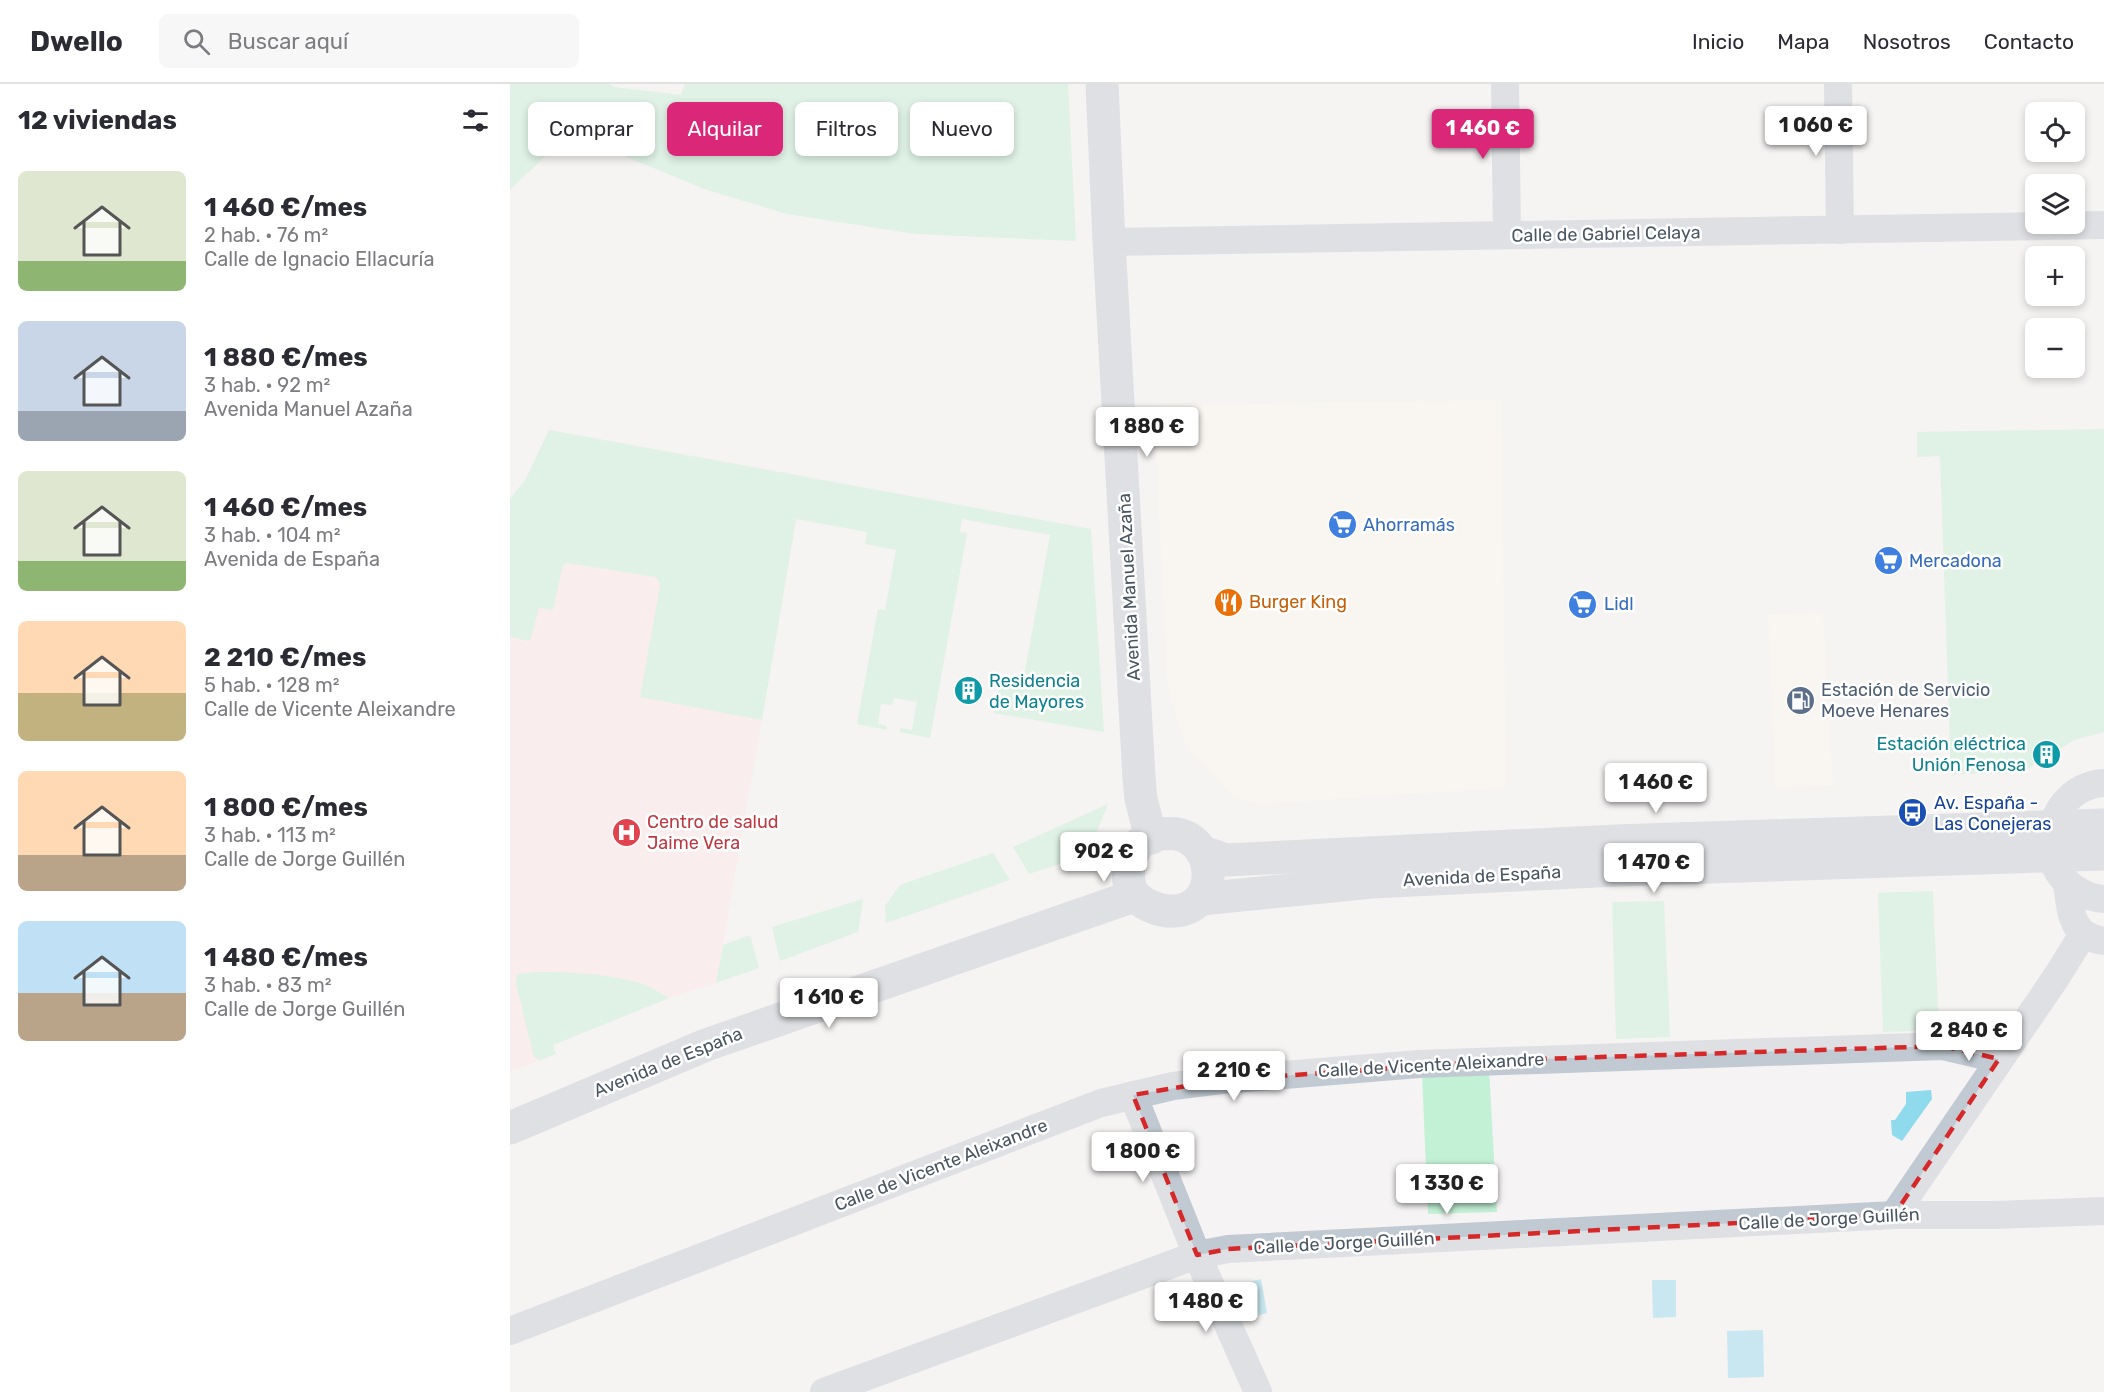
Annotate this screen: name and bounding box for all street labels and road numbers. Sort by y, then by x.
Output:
street label: Calle de Gabriel Celaya [1511,221,1701,247]
street label: Avenida Manuel Azaña [1113,493,1145,681]
street label: Avenida de España [1402,861,1562,891]
street label: Avenida de España [590,1022,746,1102]
street label: Calle de Vicente Aleixandre [1317,1048,1545,1082]
street label: Calle de Vicente Aleixandre [831,1114,1051,1216]
street label: Calle de Jorge Guillén [1738,1203,1920,1235]
street label: Calle de Jorge Guillén [1253,1227,1435,1259]

